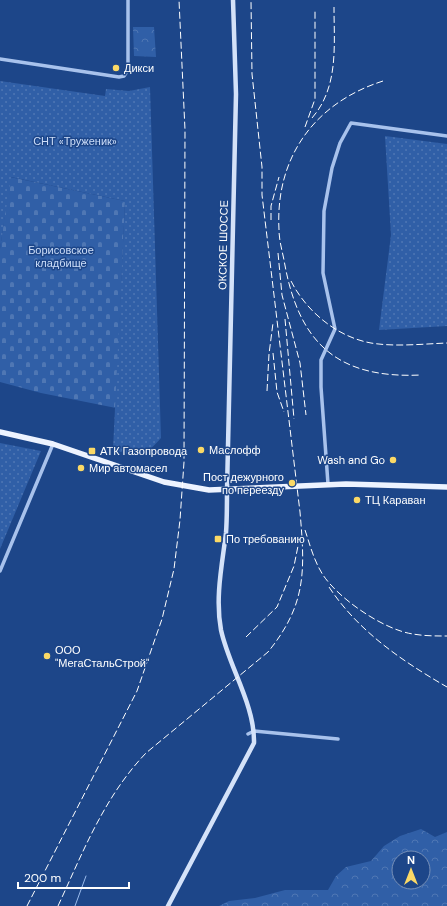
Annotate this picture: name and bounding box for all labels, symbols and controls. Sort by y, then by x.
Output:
place label: Дикси [124,61,154,75]
marker: Дикси [111,63,121,73]
park label: СНТ «Труженик» [33,134,117,148]
street label: ОКСКОЕ ШОССЕ [215,200,231,290]
park label: Борисовское кладбище [28,243,94,270]
place label: Маслофф [209,443,261,457]
place label: АТК Газопровода [100,444,188,458]
marker: Маслофф [196,445,206,455]
marker: АТК Газопровода [87,446,97,456]
place label: Wash and Go [317,453,385,467]
marker: Wash and Go [388,455,398,465]
place label: Мир автомасел [89,461,167,475]
marker: Мир автомасел [76,463,86,473]
place label: Пост дежурного по переезду [203,470,284,497]
marker: Пост дежурного по переезду [287,478,297,488]
place label: ТЦ Караван [365,493,425,507]
marker: ТЦ Караван [352,495,362,505]
place label: По требованию [226,532,305,546]
marker: По требованию [213,534,223,544]
place label: ООО "МегаСтальСтрой" [55,643,149,670]
marker: ООО "МегаСтальСтрой" [42,651,52,661]
north arrow [391,850,431,890]
text: N [407,853,415,867]
scale bar [18,864,129,890]
text: 200 m [24,870,61,886]

